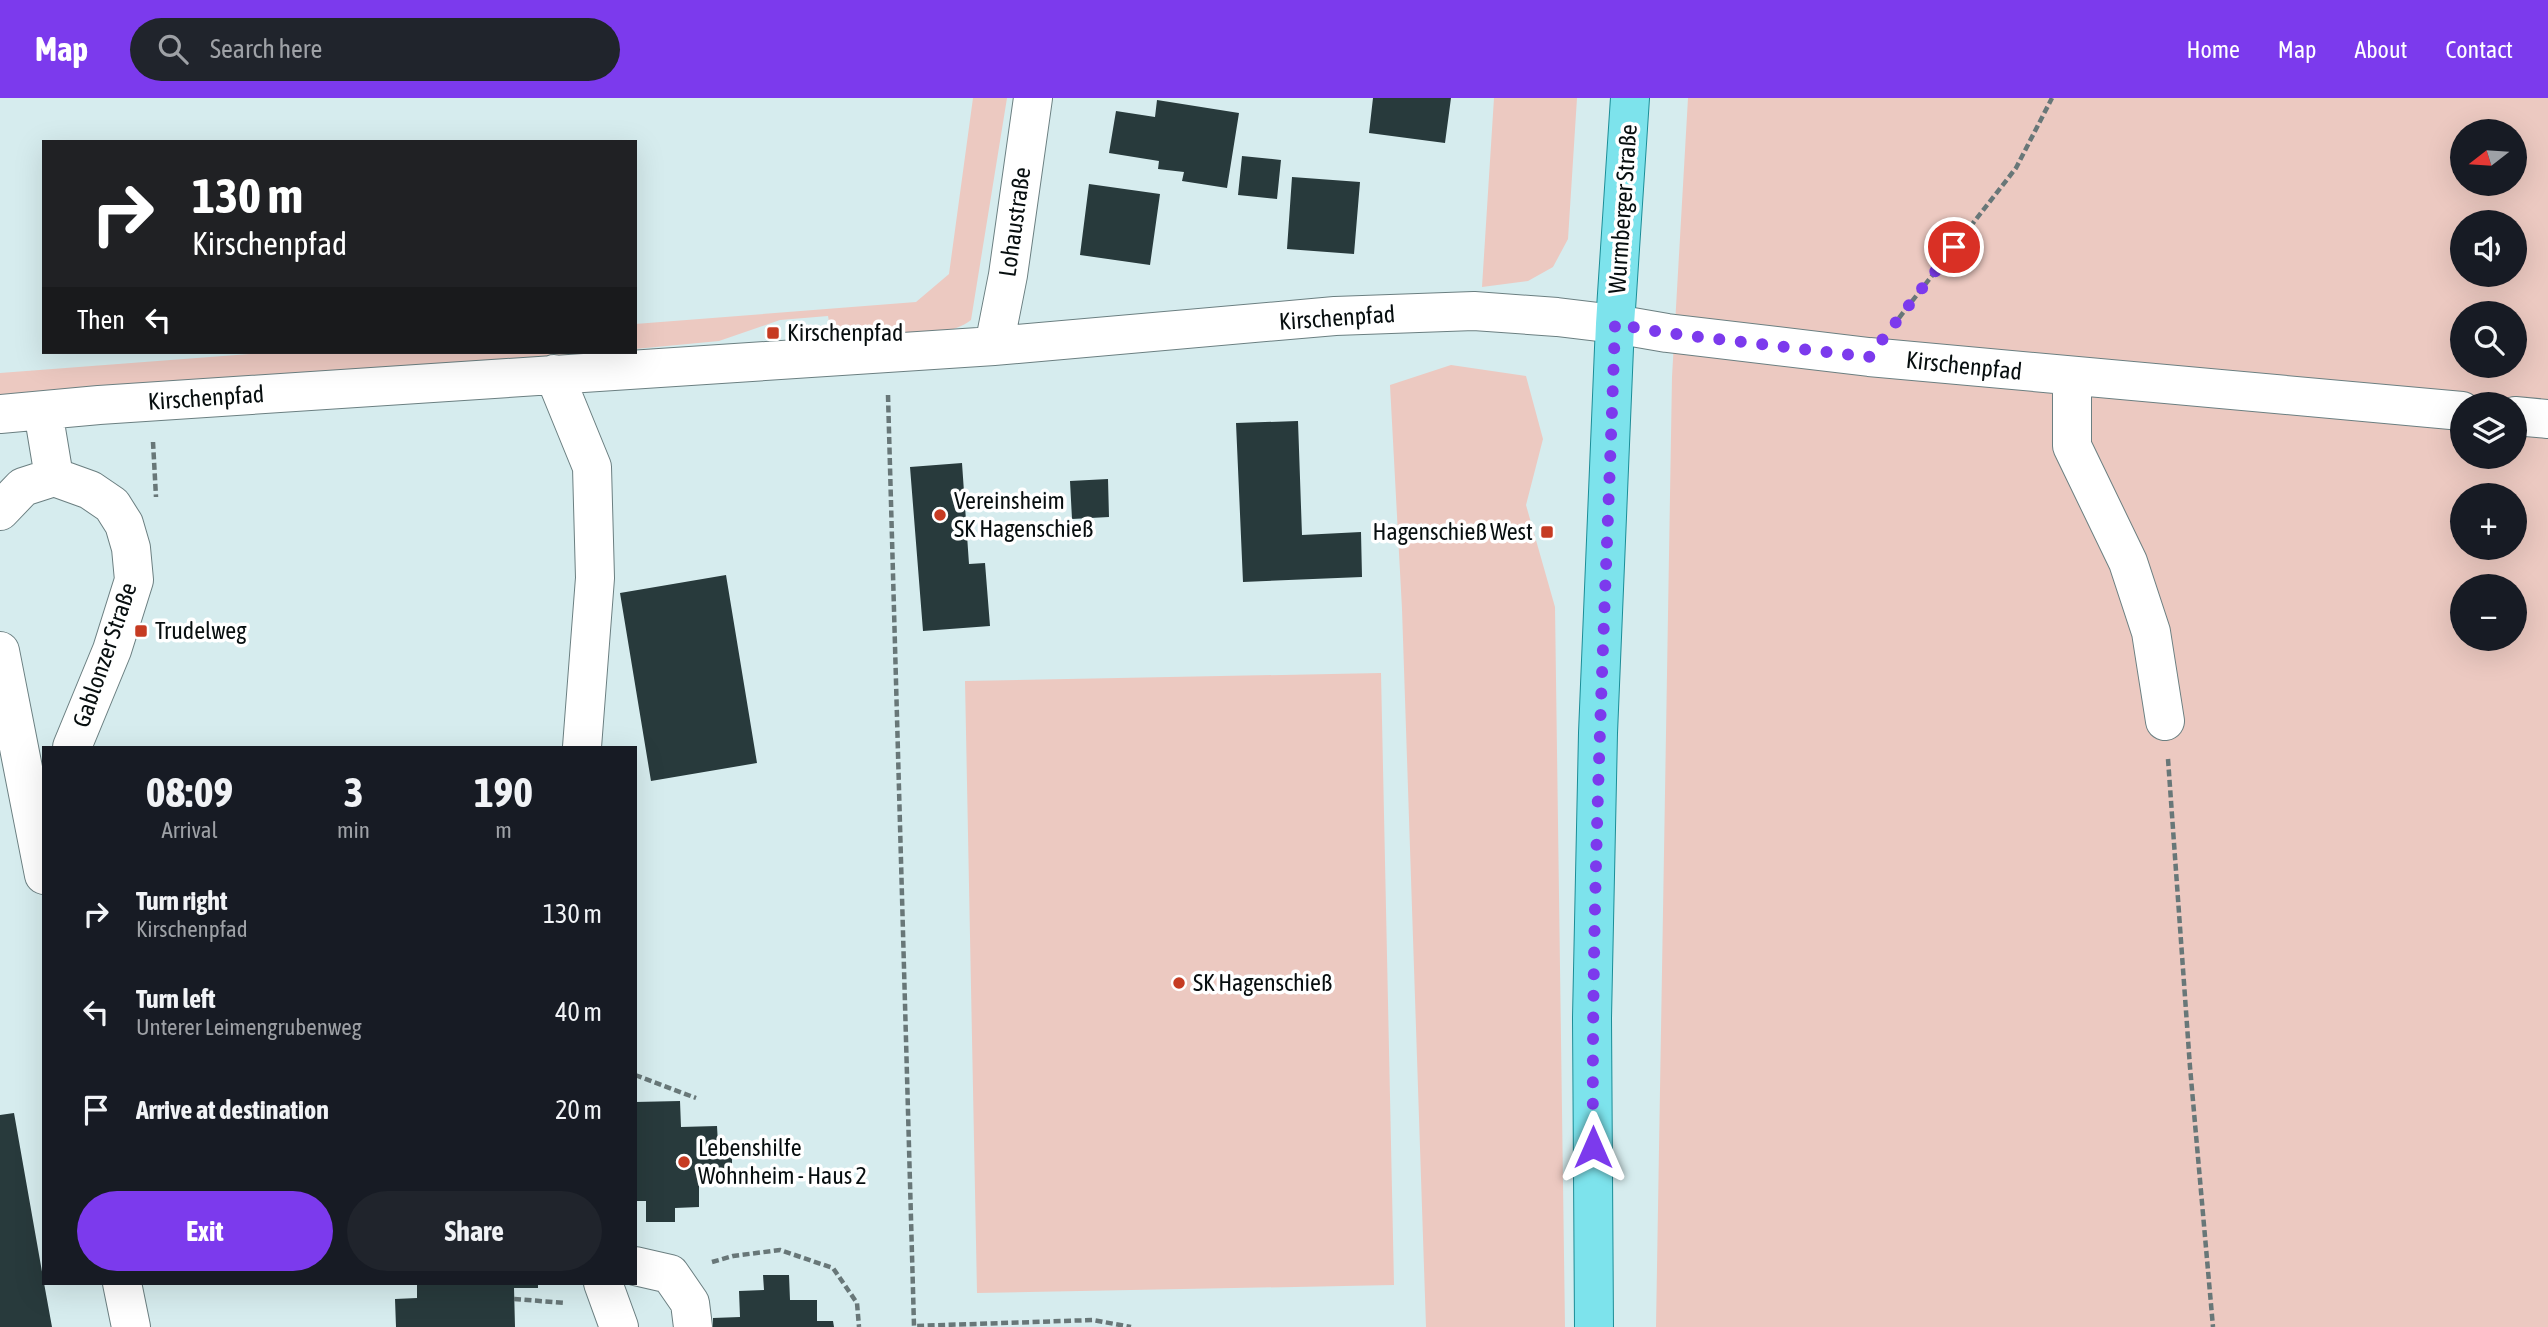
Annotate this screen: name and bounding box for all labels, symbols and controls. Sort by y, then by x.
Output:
search box [130,18,620,81]
text: Map [35,30,88,68]
icon: search [154,30,192,68]
text: Search here [210,34,322,64]
text: Home [2186,36,2240,63]
text: Map [2278,36,2316,63]
text: About [2354,36,2407,63]
text: Contact [2445,36,2513,63]
north arrow [2450,119,2527,196]
map controls [2450,119,2527,651]
street label: Wurmberger Straße [1603,123,1642,295]
street label: Lohaustraße [993,165,1036,278]
text: 130 m [192,167,303,223]
icon: right [77,168,168,259]
button: sound [2450,210,2527,287]
pin [1924,217,1984,277]
text: Kirschenpfad [192,225,347,262]
icon: arrive [1935,228,1973,266]
street label: Kirschenpfad [1278,300,1396,335]
icon: left [139,301,177,339]
button: search [2450,301,2527,378]
text: Then [77,305,125,335]
place label: Kirschenpfad [787,319,903,346]
marker: Kirschenpfad [765,325,781,341]
street label: Kirschenpfad [1905,346,2023,385]
street label: Kirschenpfad [147,380,265,415]
button: layers [2450,392,2527,469]
button: + [2450,483,2527,560]
place label: Vereinsheim SK Hagenschieß [954,487,1093,542]
marker: Vereinsheim SK Hagenschieß [932,507,948,523]
place label: Hagenschieß West [1373,518,1533,545]
marker: Hagenschieß West [1539,524,1555,540]
button: − [2450,574,2527,651]
street label: Gablonzer Straße [67,579,142,731]
place label: Trudelweg [155,617,247,644]
marker: Trudelweg [133,623,149,639]
text: 08:09 [146,768,233,816]
text: 3 [344,768,363,816]
text: 190 [474,768,533,816]
text: Arrival [161,817,218,843]
text: min [337,817,370,843]
text: m [495,817,512,843]
text: Turn right [136,886,227,916]
icon: right [77,895,115,933]
text: 130 m [543,899,602,929]
text: Kirschenpfad [136,916,248,942]
place label: SK Hagenschieß [1193,969,1332,996]
marker: SK Hagenschieß [1171,975,1187,991]
text: Turn left [136,984,216,1014]
icon: left [77,993,115,1031]
text: 40 m [555,997,602,1027]
text: Unterer Leimengrubenweg [136,1014,362,1040]
icon: arrive [77,1091,115,1129]
text: Arrive at destination [136,1095,329,1125]
text: 20 m [555,1095,602,1125]
position arrow [1556,1110,1630,1184]
place label: Lebenshilfe Wohnheim - Haus 2 [698,1134,867,1189]
marker: Lebenshilfe Wohnheim - Haus 2 [676,1154,692,1170]
button: Exit [77,1191,333,1271]
button: Share [347,1191,602,1271]

